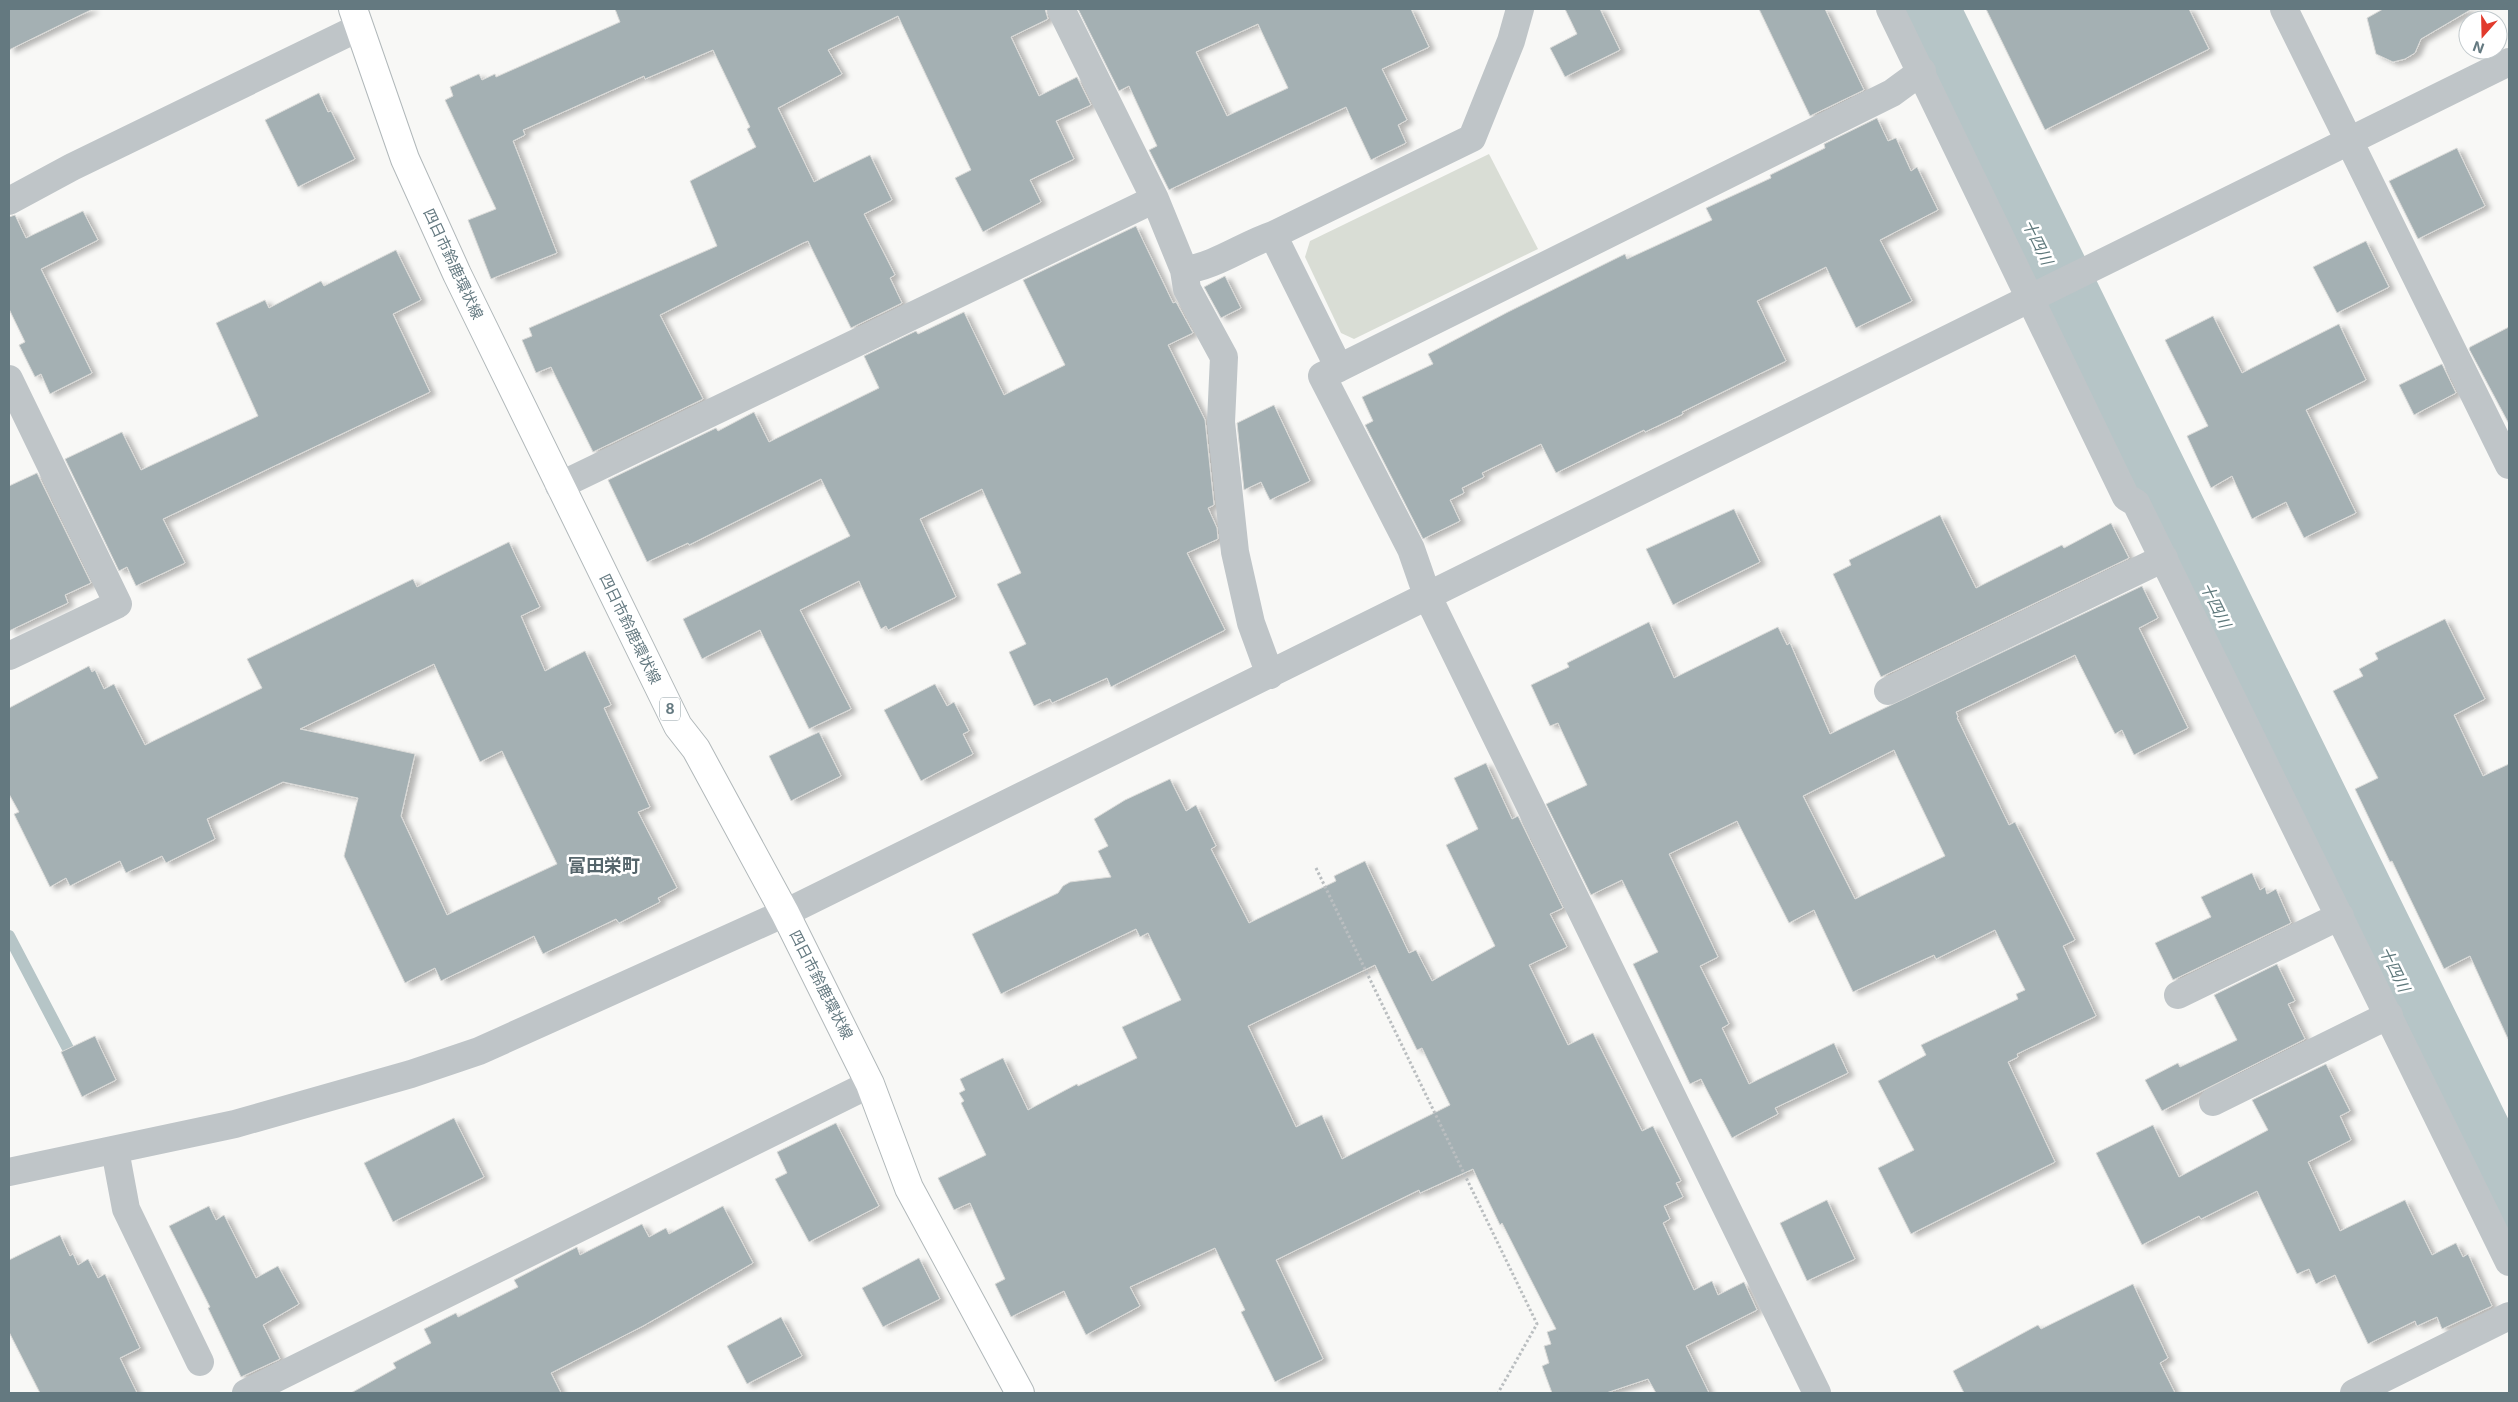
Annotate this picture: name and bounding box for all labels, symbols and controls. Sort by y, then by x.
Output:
north arrow [2458,10,2508,60]
text: N [2470,38,2486,57]
street label: 四日市鈴鹿環状線 [419,205,487,322]
water label: 十四川 [2018,216,2058,270]
street label: 四日市鈴鹿環状線 [596,571,665,687]
water label: 十四川 [2196,579,2236,633]
road number: 8 [660,698,680,721]
district label: 富田栄町 [568,855,640,876]
street label: 四日市鈴鹿環状線 [786,927,857,1043]
water label: 十四川 [2375,943,2415,997]

